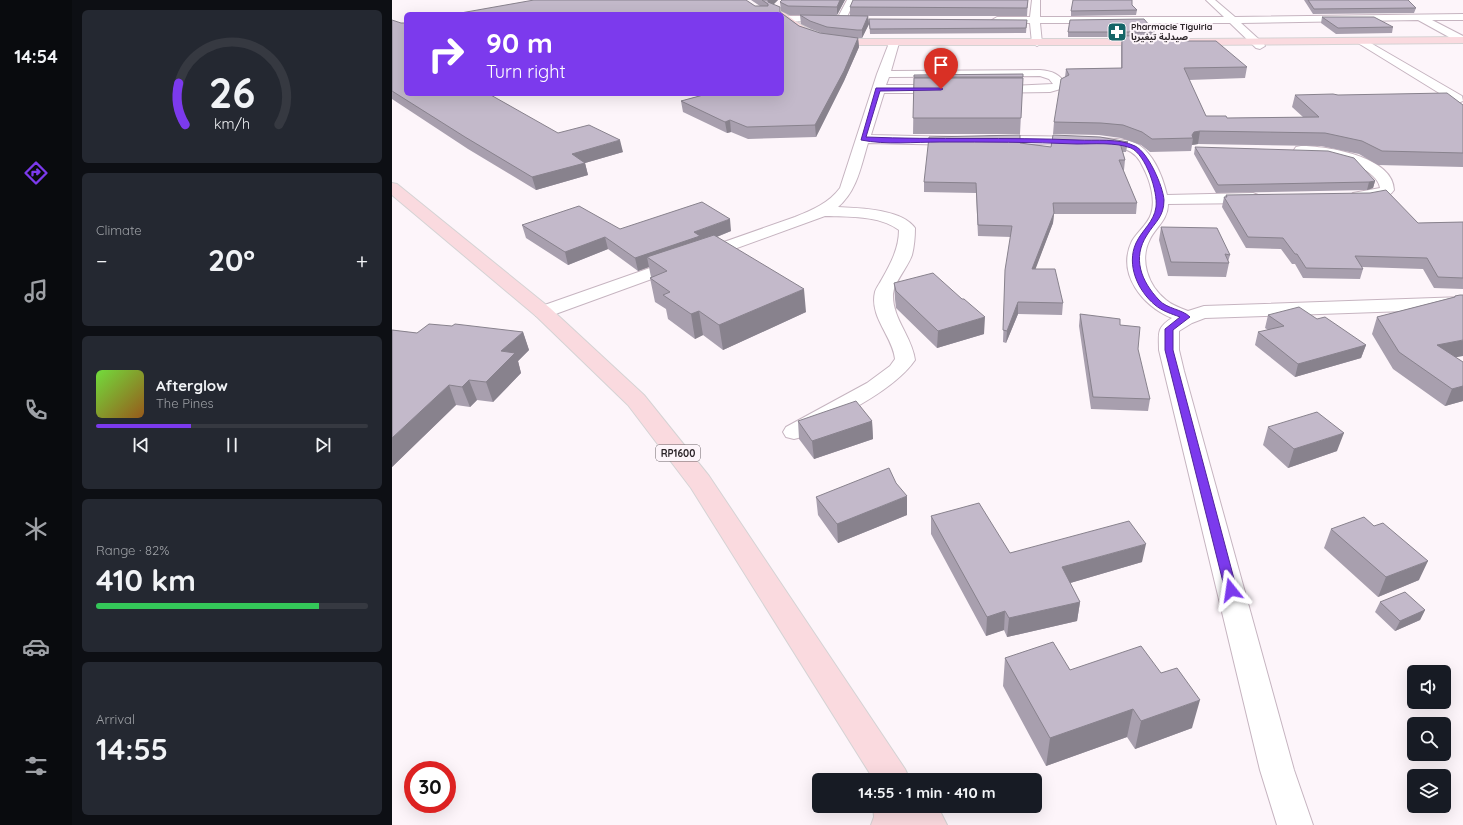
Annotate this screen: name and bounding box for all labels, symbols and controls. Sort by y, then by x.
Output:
pharmacy icon: Pharmacie Tiguiria صيدلية تيغيريا [1106,21,1128,43]
place label: Pharmacie Tiguiria صيدلية تيغيريا [1131,21,1213,43]
text: 90 m [486,25,553,60]
icon: right [420,28,472,80]
text: 14:54 [14,45,58,68]
pin [924,48,958,89]
icon: arrive [930,54,952,76]
text: Turn right [486,60,566,83]
text: 26 [209,65,255,117]
text: km/h [214,114,250,132]
icon: directions [22,159,50,187]
text: Climate [96,222,142,238]
text: 20° [208,241,255,279]
text: − [96,247,107,275]
text: + [356,247,368,275]
icon: music [22,277,50,305]
text: Afterglow [156,376,228,395]
text: The Pines [156,395,214,411]
icon: phone [22,396,50,424]
icon: previous [130,434,152,456]
icon: pause [221,434,243,456]
icon: next [312,434,334,456]
road number: RP1600 [656,445,700,461]
icon: climate [22,515,50,543]
text: Range · 82% [96,542,169,558]
text: 410 km [96,561,196,599]
position arrow [1210,569,1252,611]
icon: car [22,633,50,661]
map controls [1407,665,1451,813]
button: sound [1407,665,1451,709]
text: Arrival [96,711,135,727]
button: search [1407,717,1451,761]
text: 14:55 [96,730,168,768]
icon: filters [22,752,50,780]
speed limit sign: 30 [404,761,456,813]
button: layers [1407,769,1451,813]
text: 14:55 · 1 min · 410 m [858,783,996,802]

